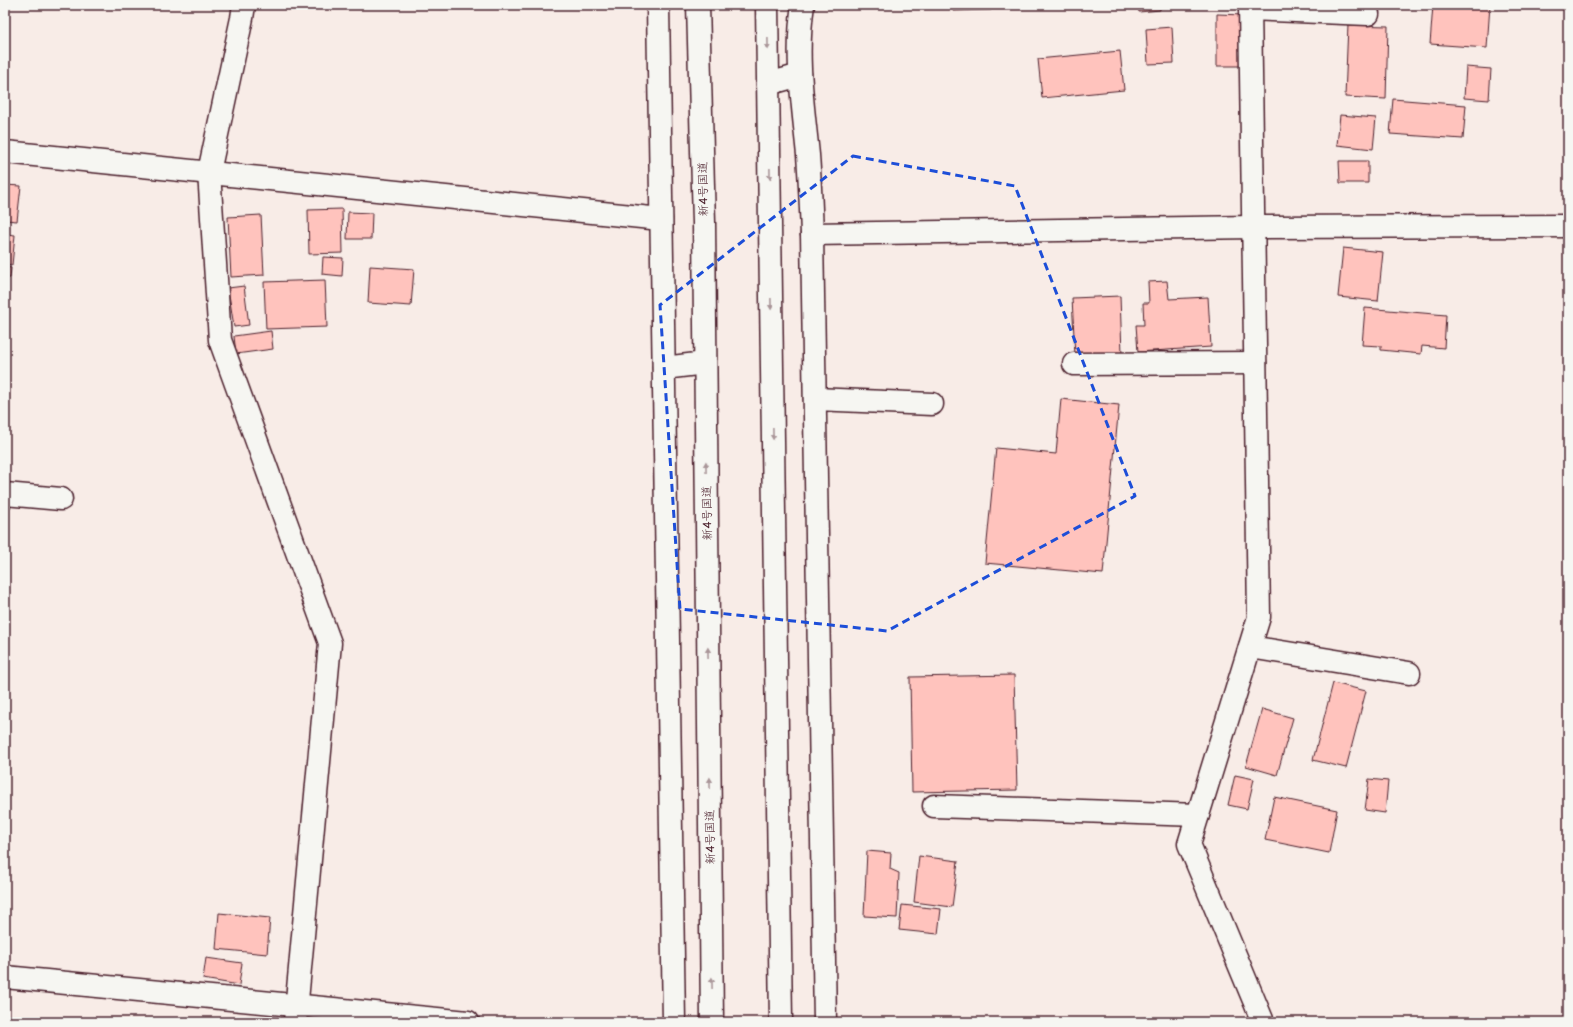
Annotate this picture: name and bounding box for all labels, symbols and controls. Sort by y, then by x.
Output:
one-way arrow [765,38,771,51]
street label: 新4号国道 [696,161,711,217]
one-way arrow [767,168,773,181]
one-way arrow [768,298,775,310]
one-way arrow [770,428,776,441]
one-way arrow [703,460,709,473]
street label: 新4号国道 [700,485,715,541]
one-way arrow [705,646,711,659]
one-way arrow [706,777,713,789]
street label: 新4号国道 [703,809,718,865]
one-way arrow [708,977,715,989]

